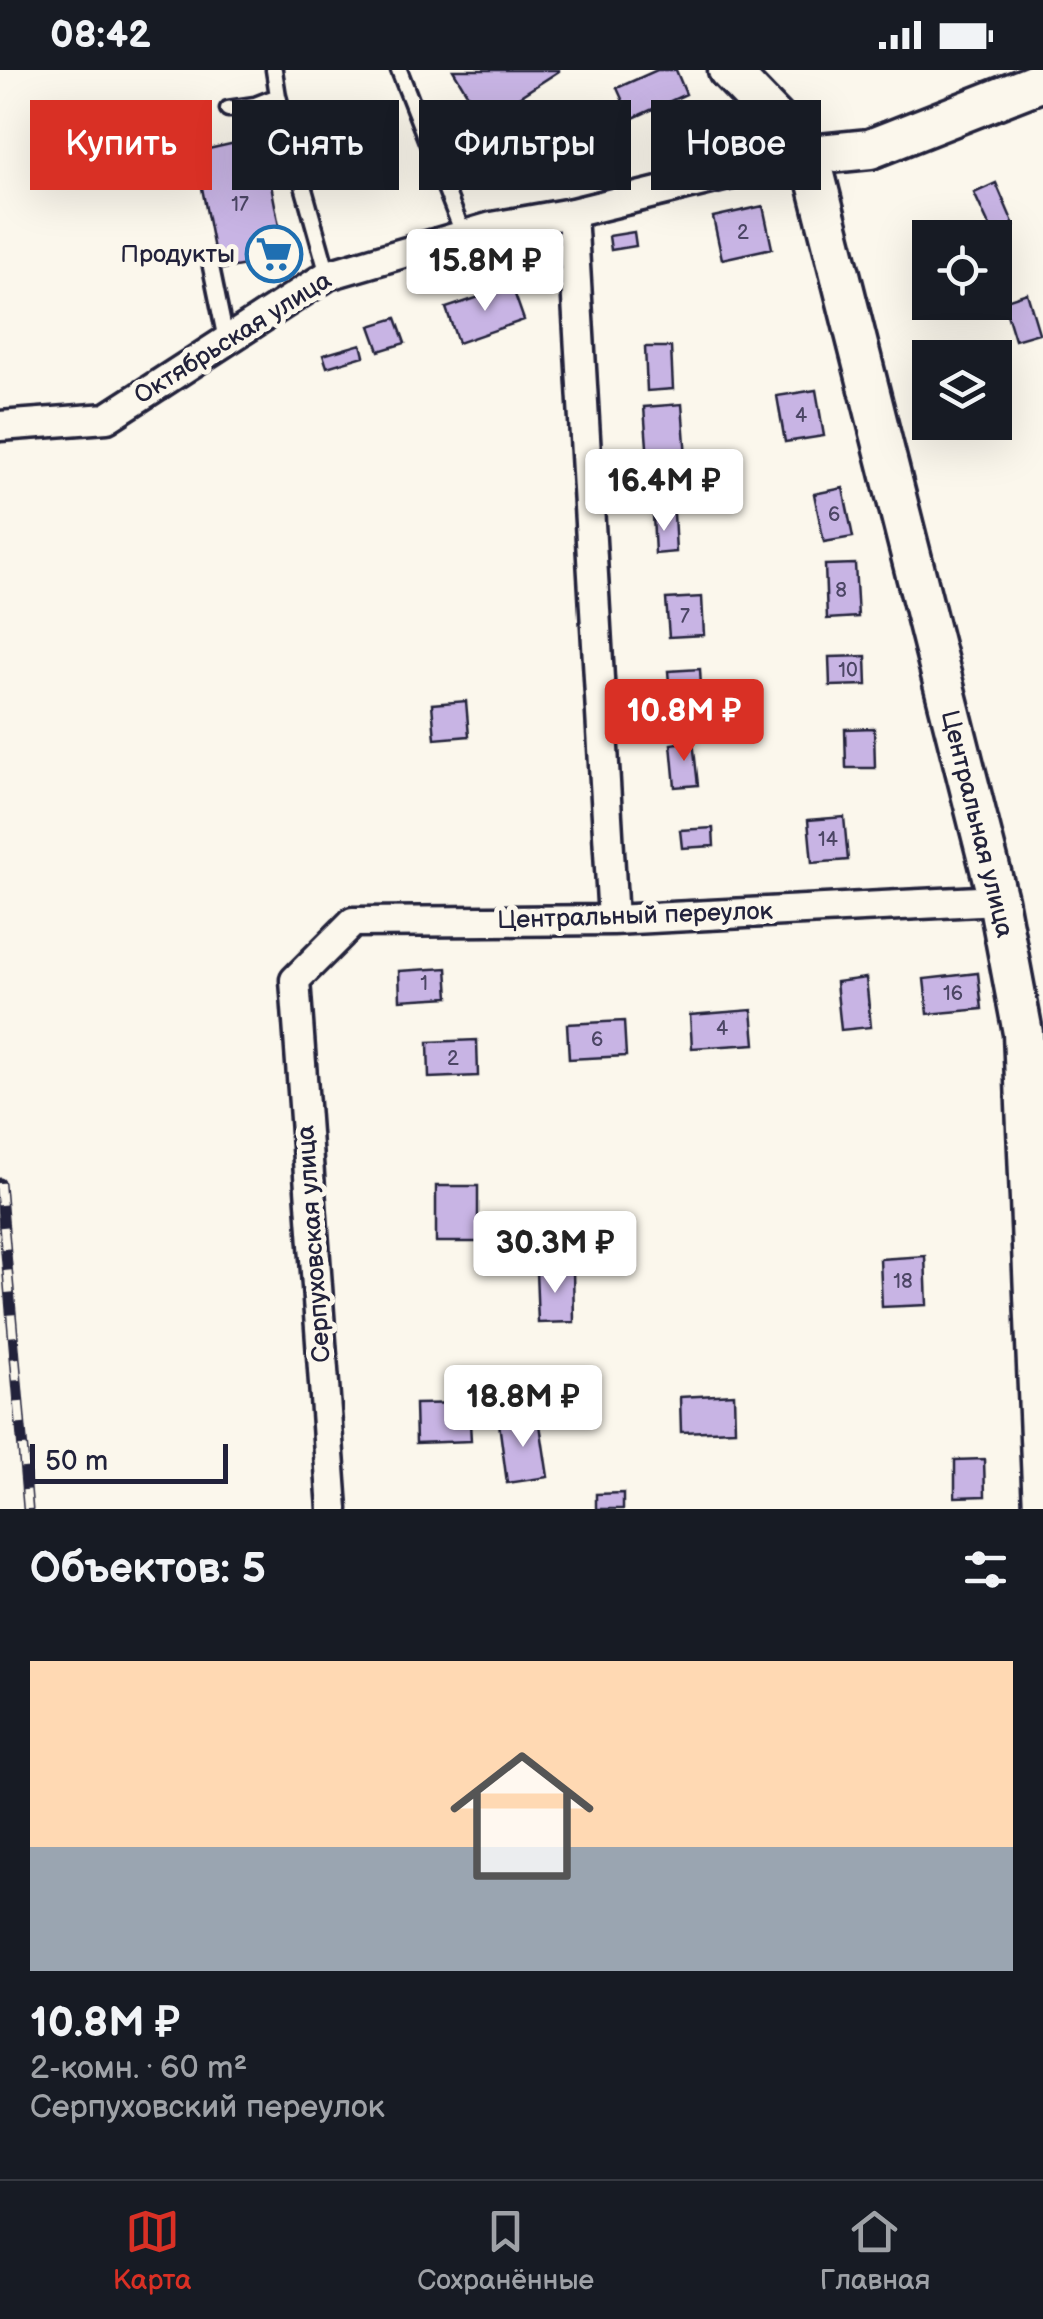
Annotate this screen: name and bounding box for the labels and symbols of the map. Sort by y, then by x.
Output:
house number: 17 [231,193,249,217]
house number: 2 [737,221,749,245]
supermarket icon: Продукты [244,224,304,284]
pin: 15.8M ₽ [393,229,577,314]
place label: Продукты [120,239,235,270]
street label: Октябрьская улица [129,265,338,411]
house number: 4 [795,404,807,428]
pin: 16.4M ₽ [572,449,756,534]
house number: 6 [828,503,840,527]
house number: 8 [835,579,847,603]
house number: 7 [680,605,690,629]
house number: 10 [838,659,858,683]
pin: 10.8M ₽ [592,679,776,764]
street label: Центральная улица [934,707,1020,941]
house number: 14 [818,828,838,852]
street label: Центральный переулок [497,896,774,936]
house number: 1 [420,972,428,996]
house number: 16 [943,982,963,1006]
house number: 4 [716,1017,728,1041]
house number: 6 [591,1028,603,1052]
house number: 2 [447,1047,459,1071]
street label: Серпуховская улица [290,1124,338,1364]
pin: 30.3M ₽ [463,1211,647,1296]
house number: 18 [893,1270,913,1294]
pin: 18.8M ₽ [431,1365,615,1450]
scale bar [30,1439,228,1484]

